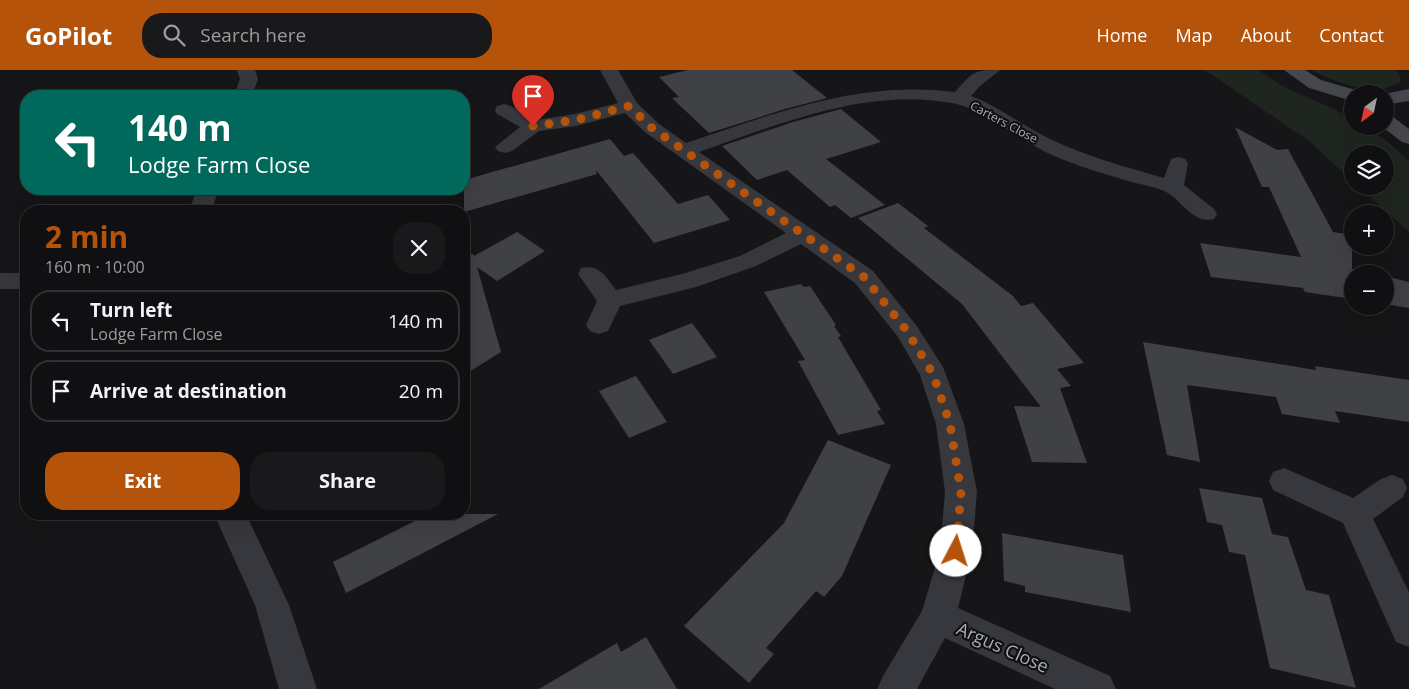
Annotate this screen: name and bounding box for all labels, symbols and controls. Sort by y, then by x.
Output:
search box [142,13,492,58]
text: GoPilot [25,19,112,52]
icon: search [160,21,188,49]
text: Search here [200,22,306,48]
text: Home [1097,23,1147,47]
text: Map [1175,23,1213,47]
text: About [1241,23,1291,47]
text: Contact [1319,23,1384,47]
pin [512,75,554,126]
icon: arrive [519,82,547,110]
north arrow [1344,85,1394,135]
map controls [1344,85,1394,315]
street label: Carters Close [967,97,1041,147]
text: 140 m [128,104,232,151]
icon: left [45,110,110,175]
button: layers [1344,145,1394,195]
text: Lodge Farm Close [128,149,310,179]
button: + [1344,205,1394,255]
text: 2 min [45,216,128,257]
button: close [393,222,445,274]
text: 160 m · 10:00 [45,256,145,278]
button: − [1344,265,1394,315]
text: Turn left [90,297,172,323]
icon: left [47,307,75,335]
text: 140 m [388,308,443,334]
text: Lodge Farm Close [90,323,223,345]
icon: arrive [47,377,75,405]
text: Arrive at destination [90,378,287,404]
text: 20 m [399,378,443,404]
button: Exit [45,452,240,510]
button: Share [250,452,445,510]
position arrow [929,524,981,576]
street label: Argus Close [953,616,1053,678]

